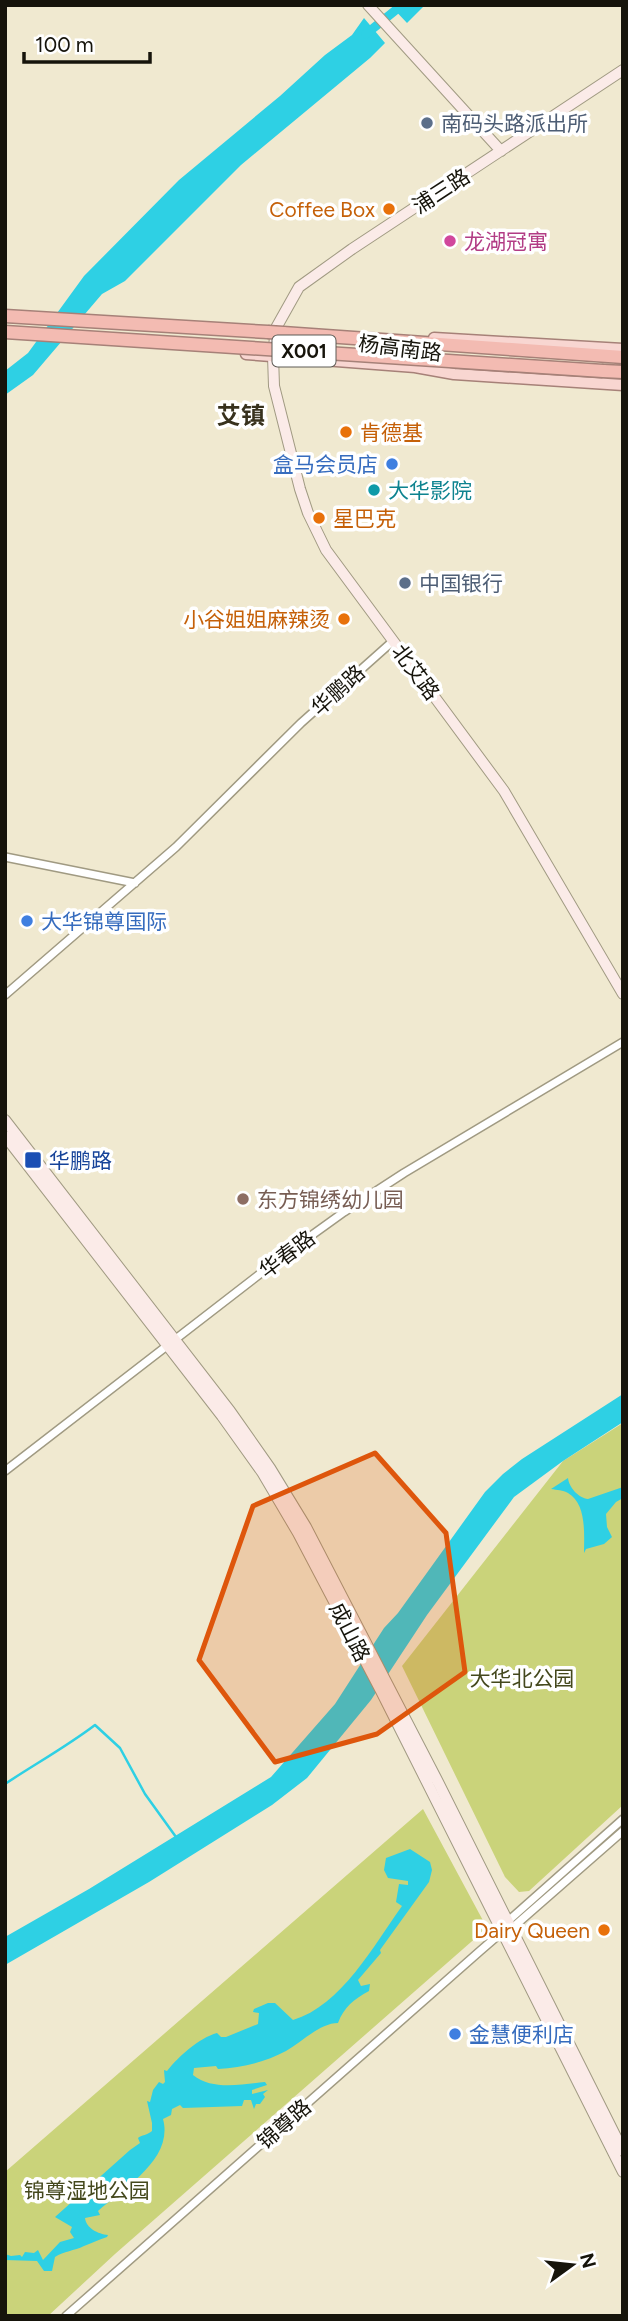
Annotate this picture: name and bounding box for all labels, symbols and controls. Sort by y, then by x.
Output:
scale bar [24,21,150,65]
text: 100 m [35,32,94,57]
place label: 南码头路派出所 [441,111,588,136]
marker: 南码头路派出所 [419,115,435,131]
street label: 浦三路 [408,163,474,219]
place label: Coffee Box [269,197,375,222]
marker: Coffee Box [381,201,397,217]
place label: 龙湖冠寓 [464,229,548,254]
marker: 龙湖冠寓 [442,233,458,249]
street label: 杨高南路 [357,330,443,366]
road number: X001 [272,336,336,366]
district label: 艾镇 [217,401,265,430]
place label: 肯德基 [360,420,423,445]
marker: 肯德基 [338,424,354,440]
place label: 盒马会员店 [273,452,378,477]
marker: 盒马会员店 [384,456,400,472]
place label: 大华影院 [388,478,472,503]
marker: 大华影院 [366,482,382,498]
place label: 星巴克 [333,506,396,531]
marker: 星巴克 [311,510,327,526]
place label: 中国银行 [419,571,503,596]
marker: 中国银行 [397,575,413,591]
place label: 小谷姐姐麻辣烫 [183,607,330,632]
marker: 小谷姐姐麻辣烫 [336,611,352,627]
street label: 北艾路 [387,639,445,705]
street label: 华鹏路 [306,660,370,720]
place label: 大华锦尊国际 [41,909,167,934]
marker: 大华锦尊国际 [19,913,35,929]
place label: 华鹏路 [49,1148,112,1173]
marker: 华鹏路 [23,1150,43,1170]
place label: 东方锦绣幼儿园 [257,1187,404,1212]
marker: 东方锦绣幼儿园 [235,1191,251,1207]
street label: 华春路 [254,1225,320,1283]
street label: 成山路 [325,1598,375,1666]
park label: 大华北公园 [470,1666,575,1691]
place label: Dairy Queen [474,1918,590,1943]
marker: Dairy Queen [596,1922,612,1938]
place label: 金慧便利店 [469,2022,574,2047]
marker: 金慧便利店 [447,2026,463,2042]
street label: 锦尊路 [252,2094,316,2154]
park label: 锦尊湿地公园 [24,2178,150,2203]
north arrow [537,2230,607,2300]
text: N [575,2251,601,2271]

